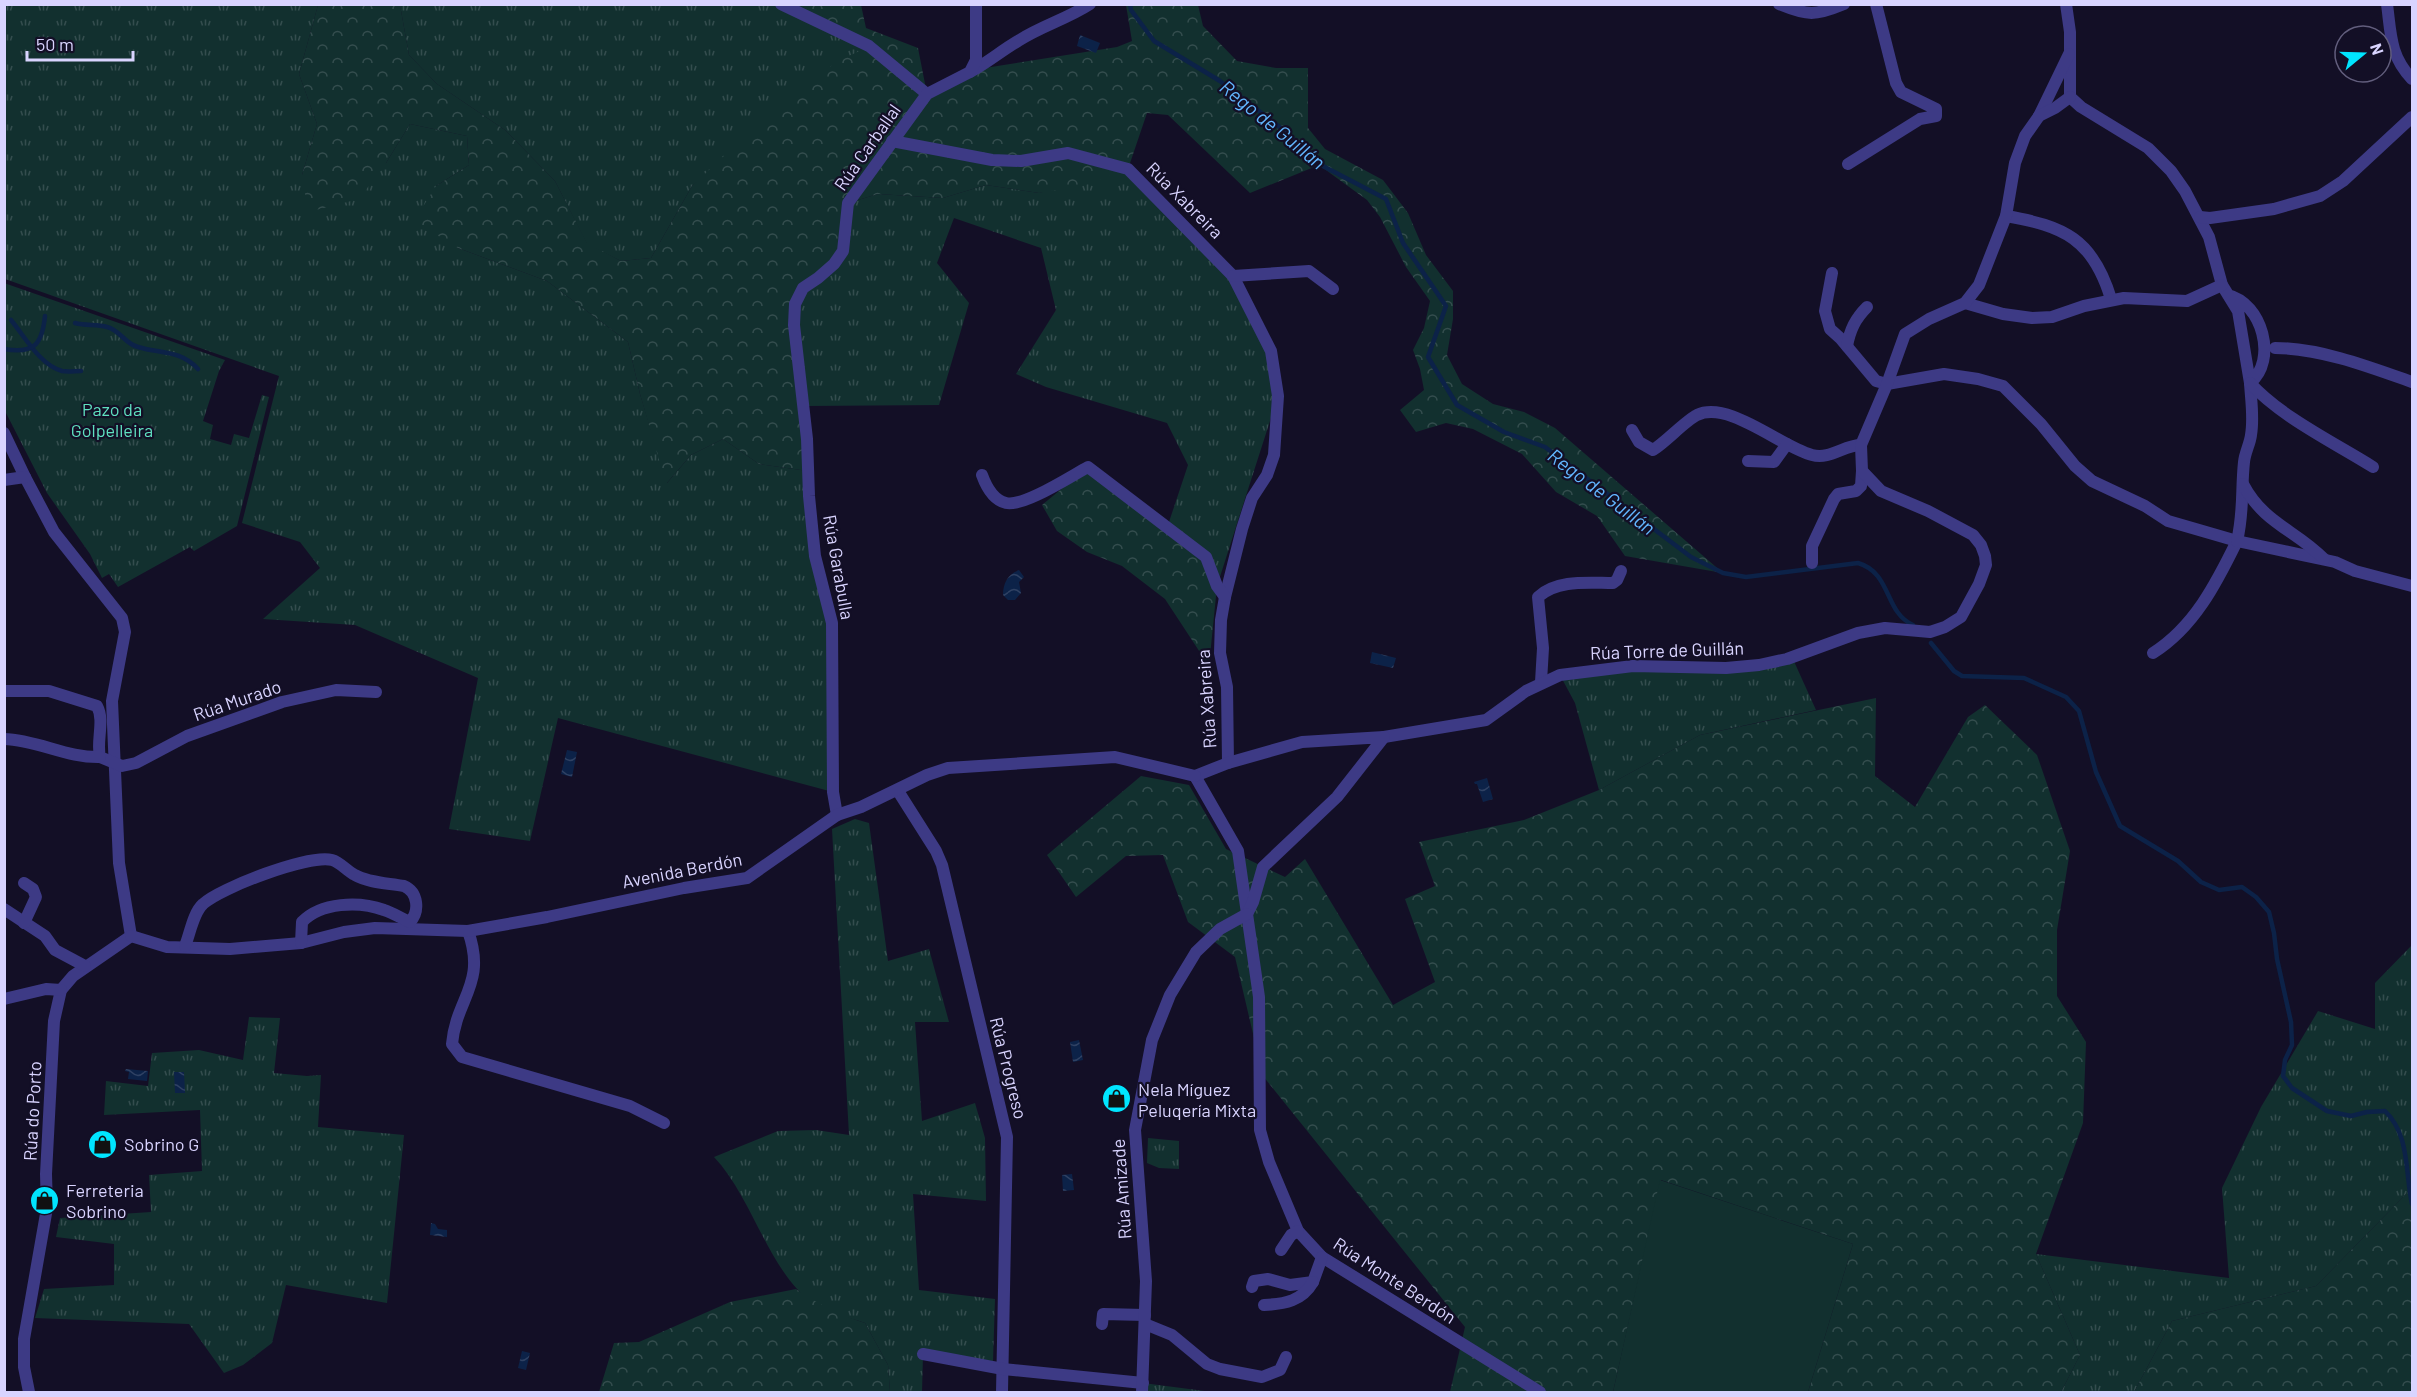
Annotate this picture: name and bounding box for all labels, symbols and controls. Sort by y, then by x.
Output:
scale bar [27,24,134,62]
north arrow [2333,24,2393,84]
text: 50 m [36,33,74,55]
text: N [2367,41,2388,57]
water label: Rego de Guillán [1216,74,1330,174]
street label: Rúa Carballal [829,99,905,195]
street label: Rúa Xabreira [1142,157,1228,243]
park label: Pazo da Golpelleira [71,398,153,441]
water label: Rego de Guillán [1544,443,1660,539]
street label: Rúa Garabulla [819,513,859,621]
street label: Rúa Torre de Guillán [1590,636,1744,664]
street label: Rúa Xabreira [1192,649,1220,749]
street label: Rúa Murado [190,675,284,725]
street label: Avenida Berdón [620,848,744,892]
street label: Rúa Progreso [986,1015,1032,1121]
street label: Rúa do Porto [18,1061,46,1161]
place label: Nela Míguez Peluqería Mixta [1138,1078,1256,1121]
shop icon: Nela Míguez Peluqería Mixta [1101,1083,1133,1115]
shop icon: Sobrino G [87,1128,119,1160]
place label: Sobrino G [124,1133,199,1155]
street label: Rúa Amizade [1107,1138,1135,1240]
place label: Ferreteria Sobrino [66,1179,144,1222]
shop icon: Ferreteria Sobrino [29,1184,61,1216]
street label: Rúa Monte Berdón [1330,1232,1460,1328]

